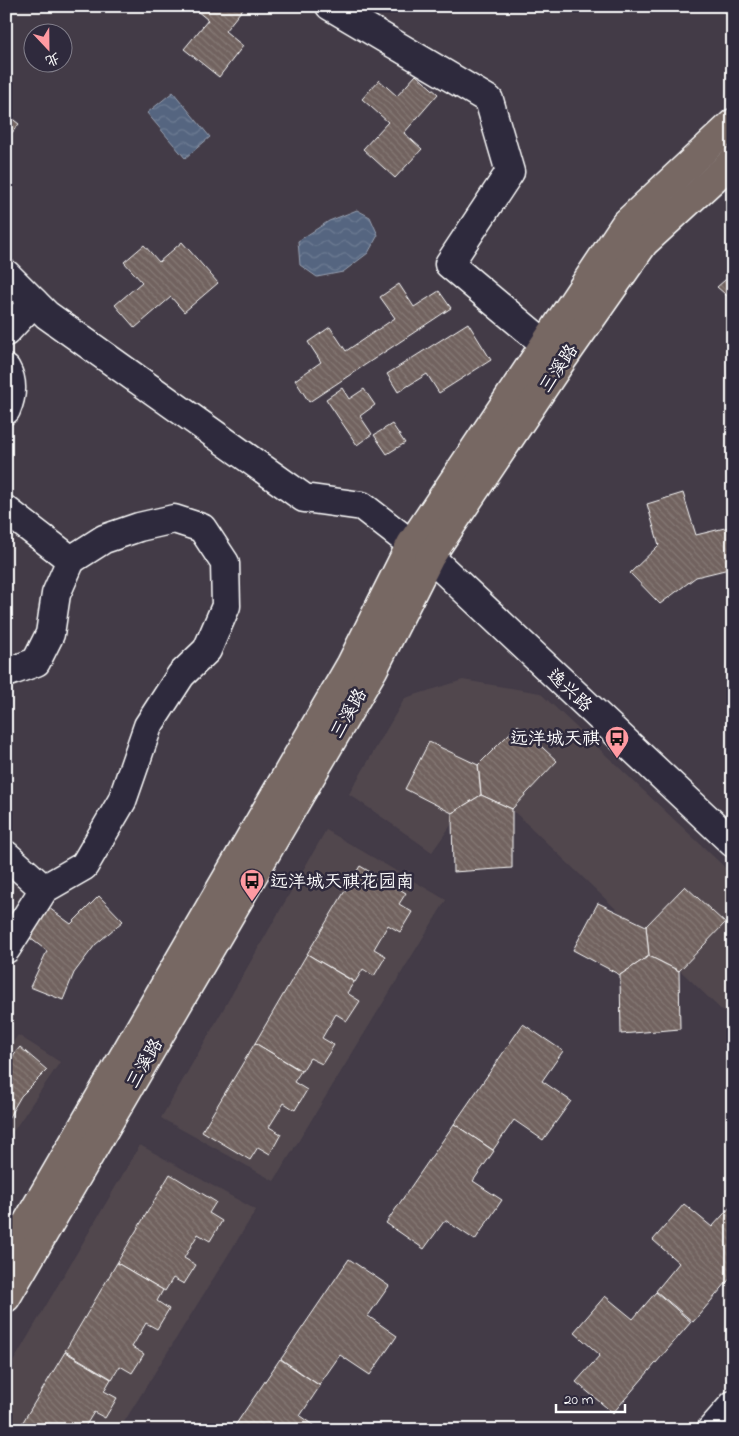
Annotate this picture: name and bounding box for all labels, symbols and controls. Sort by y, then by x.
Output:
north arrow [22,22,72,72]
text: 北 [42,46,63,71]
street label: 三溪路 [534,339,586,399]
street label: 逸兴路 [540,664,597,719]
street label: 三溪路 [325,684,374,744]
bus stop icon: 远洋城天祺 [604,725,630,759]
place label: 远洋城天祺 [510,727,600,753]
bus stop icon: 远洋城天祺花园南 [239,868,265,902]
place label: 远洋城天祺花园南 [270,870,414,896]
street label: 三溪路 [121,1034,170,1094]
scale bar [556,1381,625,1413]
text: 20 m [564,1389,594,1411]

